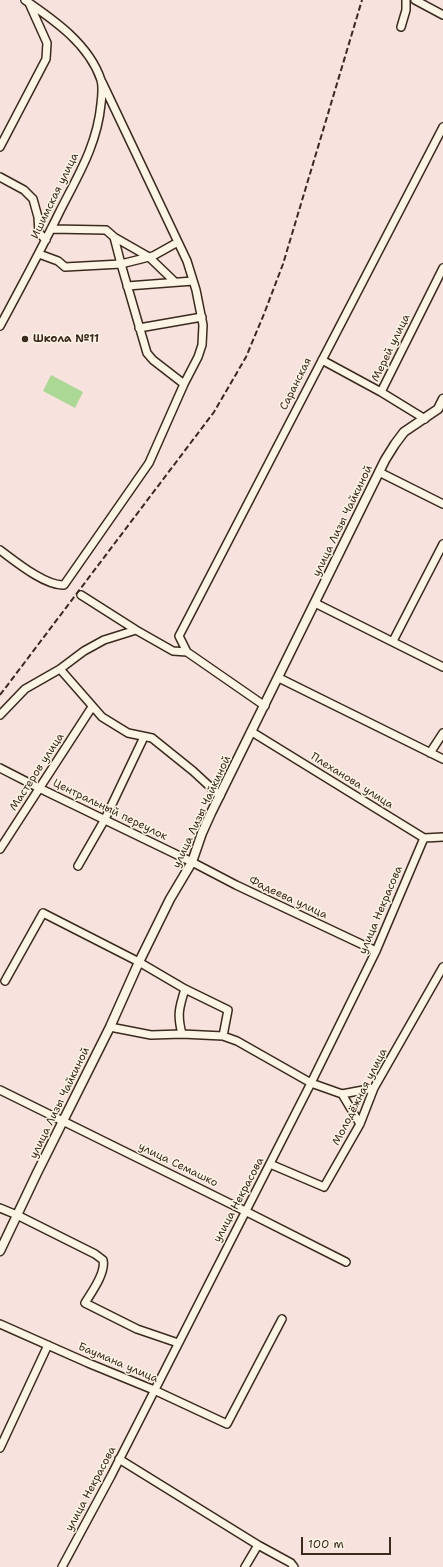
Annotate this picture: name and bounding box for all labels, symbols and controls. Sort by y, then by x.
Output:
street label: Ишимская улица [28,151,82,241]
street label: Мерей улица [369,312,413,384]
place label: Школа №11 [33,332,99,346]
marker: Школа №11 [20,334,30,344]
street label: Саранская [277,356,315,412]
street label: улица Лизы Чайкиной [310,463,376,579]
street label: Мастеров улица [7,731,67,813]
street label: Плеханова улица [308,750,396,812]
street label: улица Лизы Чайкиной [170,754,234,870]
street label: Центральный переулок [51,777,169,843]
street label: улица Некрасова [356,864,406,956]
street label: Фадеева улица [247,874,329,922]
street label: улица Лизы Чайкиной [27,1045,93,1161]
street label: Молодёжная улица [330,1046,390,1148]
street label: улица Семашко [136,1140,220,1190]
street label: улица Некрасова [211,1155,267,1245]
street label: Баумана улица [76,1340,160,1386]
street label: улица Некрасова [63,1444,119,1534]
scale bar [303,1529,393,1555]
text: 100 m [308,1536,344,1552]

